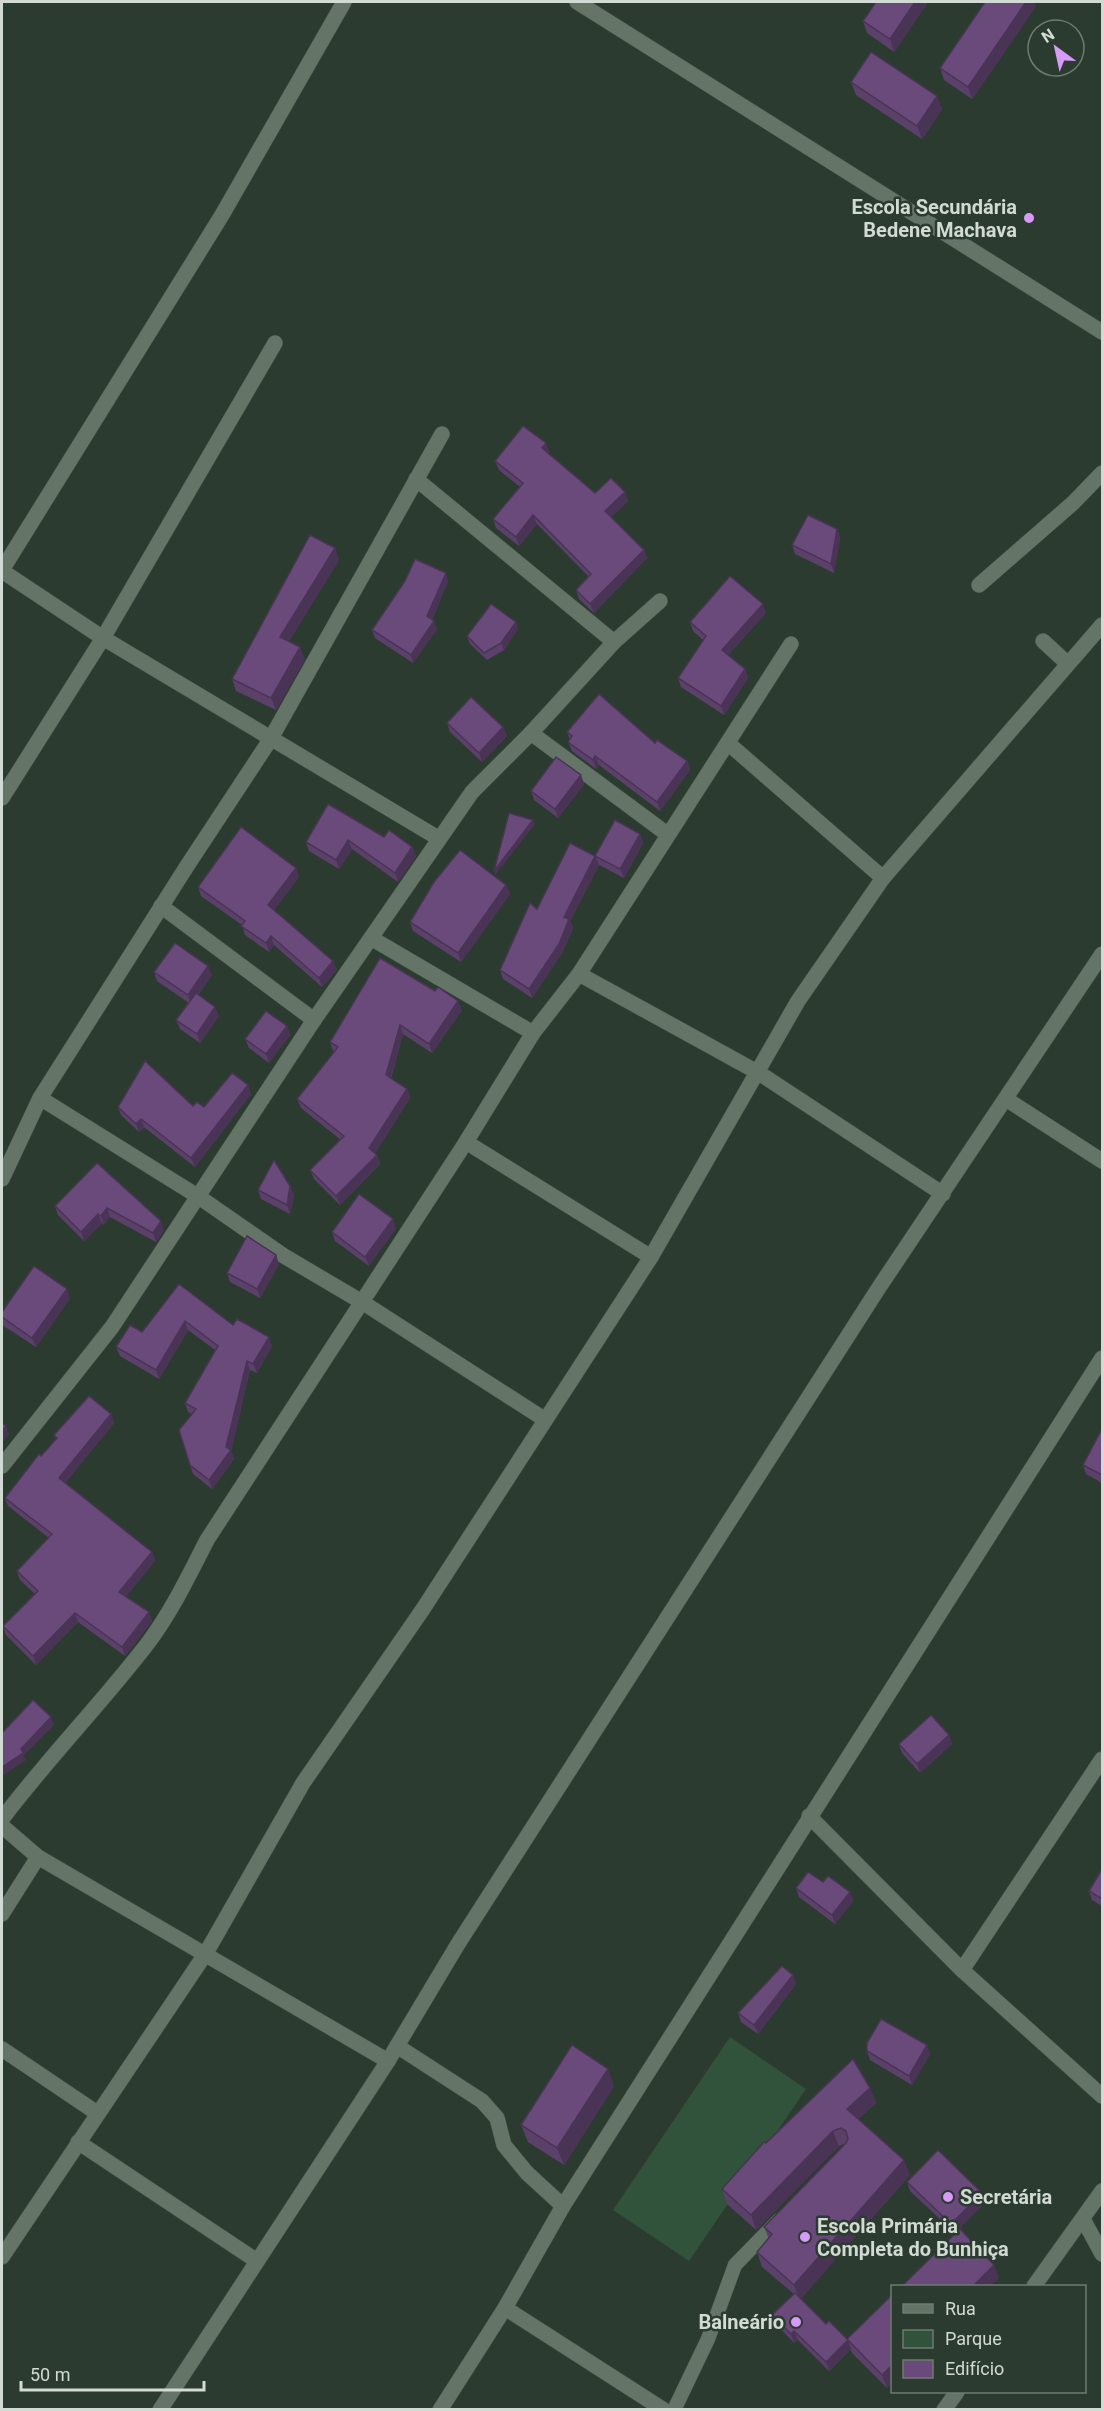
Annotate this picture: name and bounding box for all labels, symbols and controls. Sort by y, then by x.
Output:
north arrow [1026,18,1086,78]
text: N [1038,25,1058,47]
place label: Escola Secundária Bedene Machava [852,195,1017,242]
marker: Escola Secundária Bedene Machava [1022,211,1036,225]
place label: Secretária [960,2185,1053,2209]
marker: Secretária [941,2190,955,2204]
place label: Escola Primária Completa do Bunhiça [817,2214,1009,2261]
marker: Escola Primária Completa do Bunhiça [798,2230,812,2244]
legend [891,2285,1086,2393]
text: Rua [945,2298,976,2319]
place label: Balneário [699,2310,784,2334]
marker: Balneário [789,2315,803,2329]
text: Parque [945,2328,1002,2349]
scale bar [21,2354,204,2392]
text: Edifício [945,2358,1004,2379]
text: 50 m [30,2364,70,2385]

